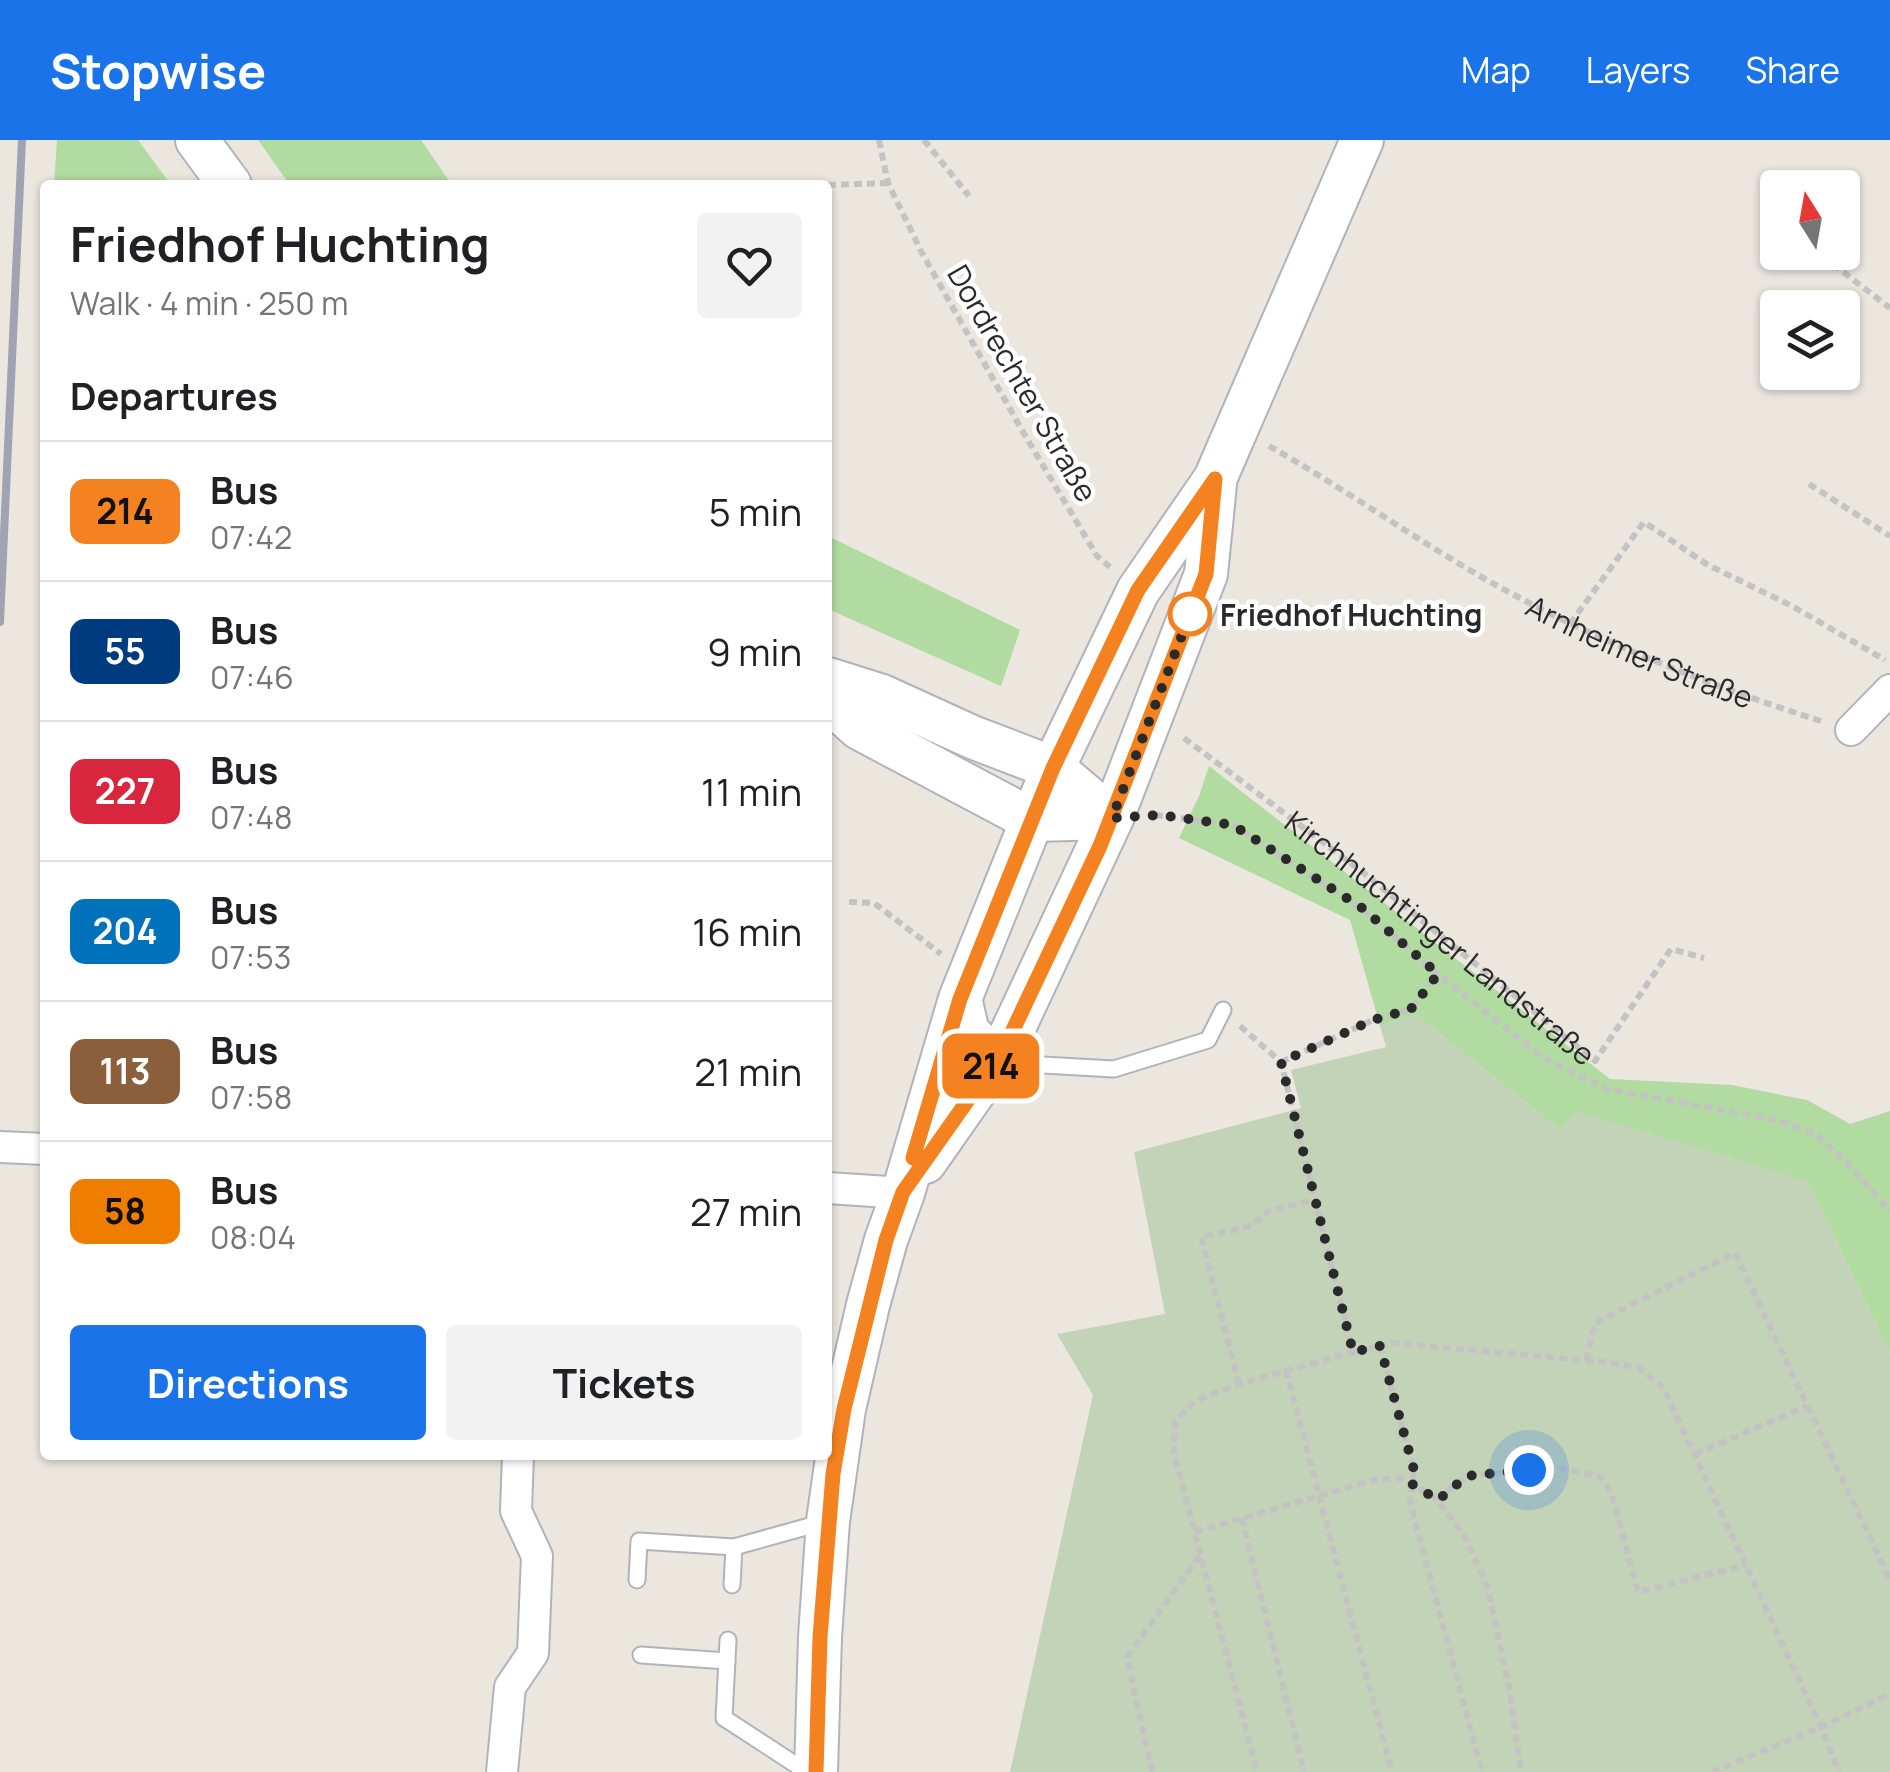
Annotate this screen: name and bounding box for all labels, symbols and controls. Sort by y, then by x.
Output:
text: Stopwise [50,38,266,103]
text: Map [1461,46,1531,94]
text: Layers [1586,46,1690,94]
text: Share [1745,46,1840,94]
north arrow [1760,170,1860,270]
map controls [1760,170,1860,390]
text: Friedhof Huchting [70,211,490,276]
button: heart [697,213,802,318]
street label: Dordrechter Straße [938,257,1108,509]
text: Walk · 4 min · 250 m [70,281,348,325]
button: layers [1760,290,1860,390]
text: Departures [70,369,278,421]
text: Bus [210,463,278,515]
text: 5 min [709,485,802,537]
text: 214 [96,487,154,535]
text: 07:42 [210,515,292,559]
street label: Arnheimer Straße [1520,585,1759,717]
marker: Friedhof Huchting [1169,593,1211,635]
place label: Friedhof Huchting [1220,594,1482,635]
text: Bus [210,603,278,655]
text: 9 min [707,625,802,677]
text: 55 [104,627,146,675]
text: 07:46 [210,655,294,699]
text: Bus [210,743,278,795]
text: 11 min [701,765,802,817]
text: 227 [95,767,155,815]
text: 07:48 [210,795,293,839]
street label: Kirchhuchtinger Landstraße [1277,801,1604,1074]
text: Bus [210,883,278,935]
text: 16 min [692,905,802,957]
text: 204 [92,907,158,955]
text: 07:53 [210,935,291,979]
text: Bus [210,1023,278,1075]
line badge: 214 [934,1034,1048,1098]
text: 214 [962,1042,1020,1090]
text: 21 min [694,1045,802,1097]
text: 113 [99,1047,151,1095]
text: 07:58 [210,1075,292,1119]
text: Bus [210,1163,278,1215]
text: 27 min [690,1185,802,1237]
text: 58 [104,1187,146,1235]
text: 08:04 [210,1215,296,1259]
button: Directions [70,1325,426,1440]
button: Tickets [446,1325,802,1440]
your location [1504,1445,1554,1495]

